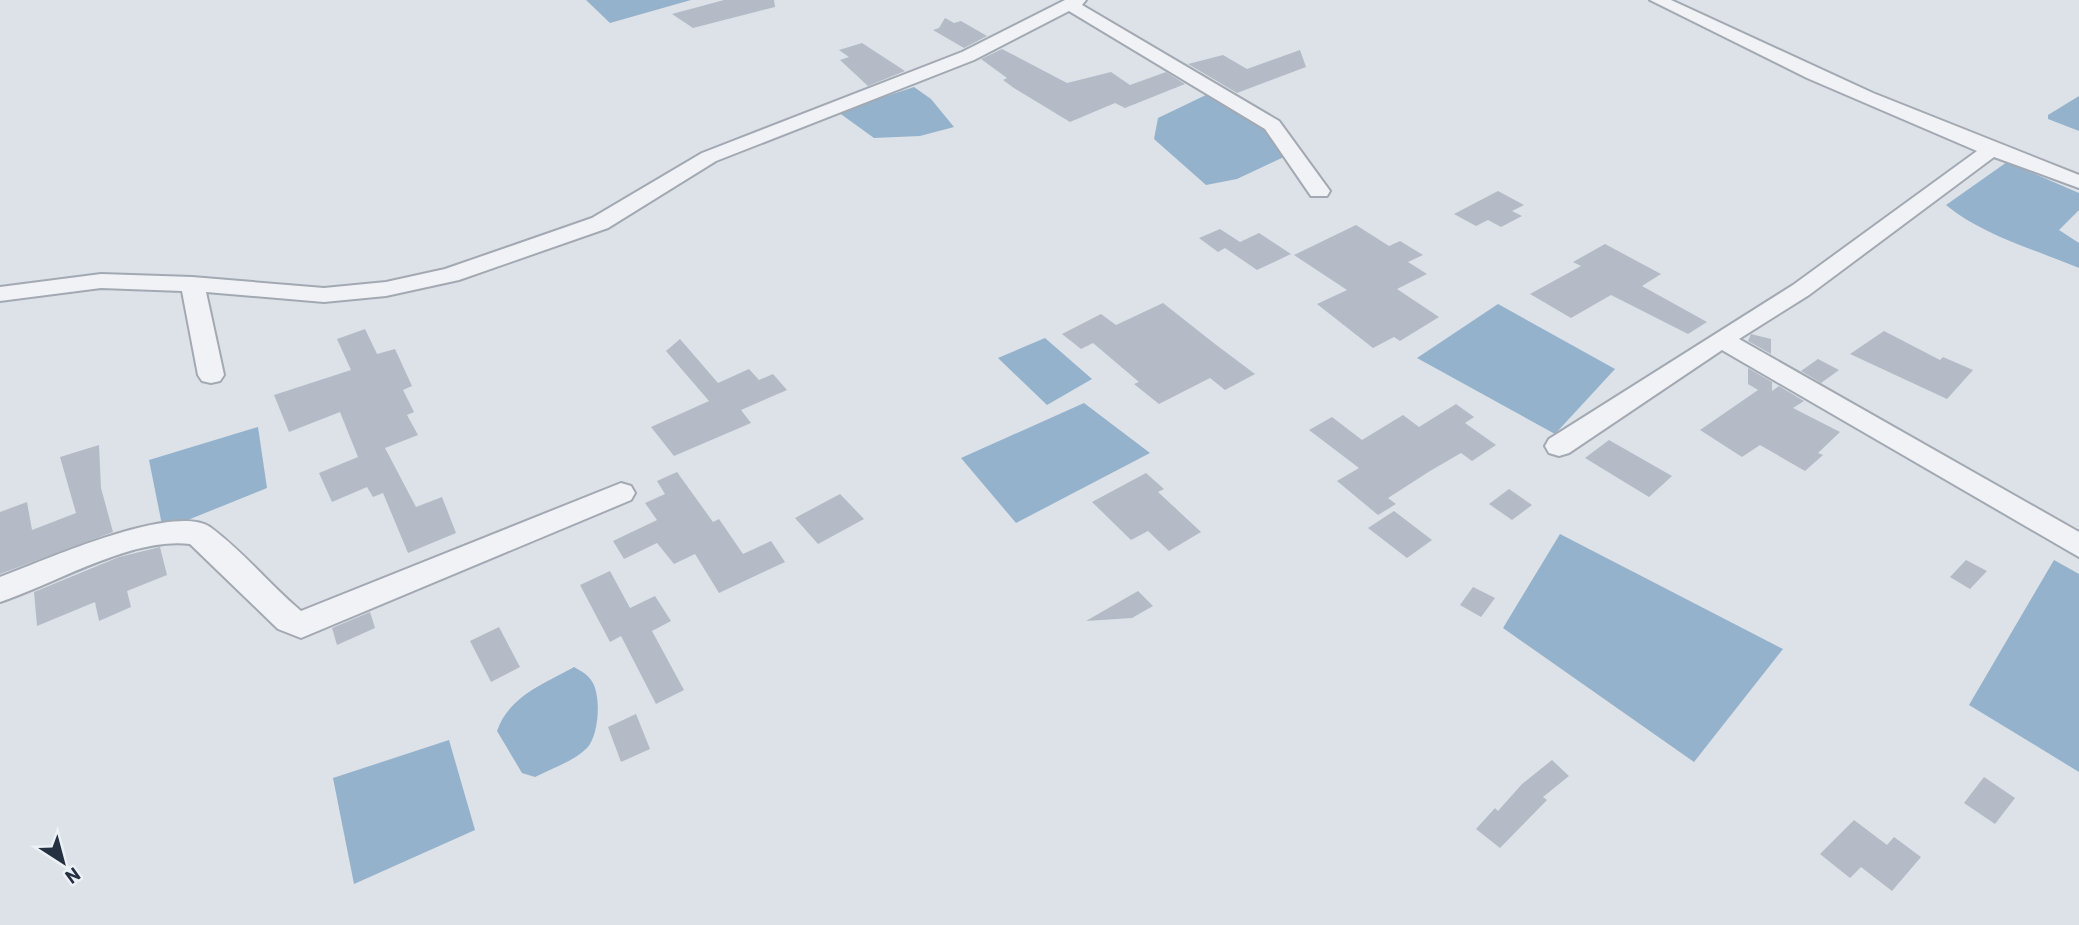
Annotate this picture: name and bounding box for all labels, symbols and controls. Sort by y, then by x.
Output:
north arrow [28,827,98,897]
text: N [61,863,85,889]

